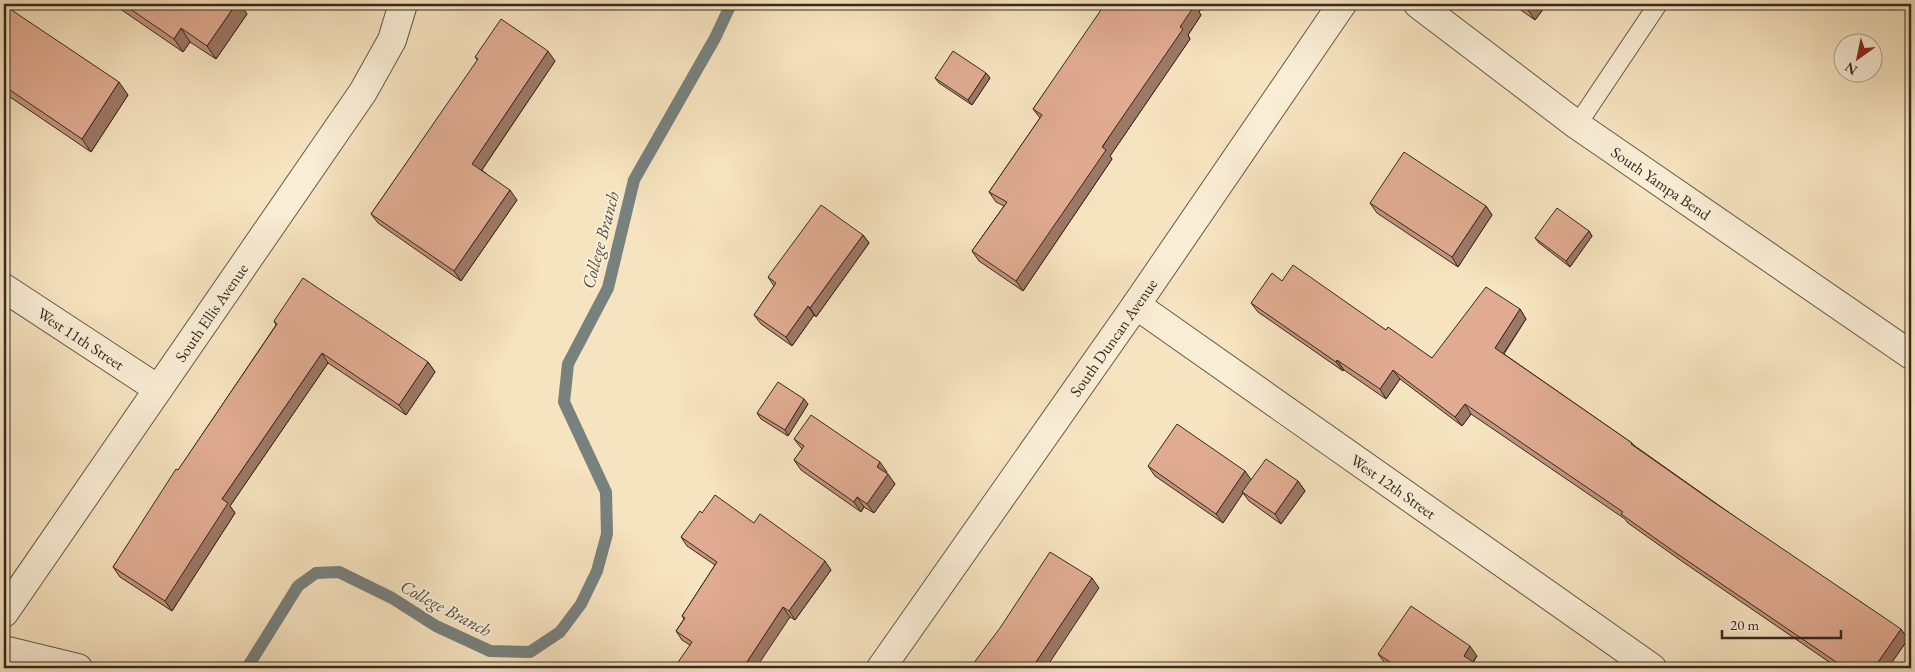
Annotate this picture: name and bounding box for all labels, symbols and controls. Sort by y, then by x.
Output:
north arrow [1832,32,1882,82]
text: N [1841,58,1861,80]
street label: South Yampa Bend [1607,141,1716,225]
water label: College Branch [576,189,625,291]
street label: South Ellis Avenue [170,259,252,366]
street label: South Duncan Avenue [1065,274,1162,401]
street label: West 11th Street [33,302,128,375]
street label: West 12th Street [1347,449,1440,524]
water label: College Branch [396,574,496,643]
scale bar [1722,607,1841,639]
text: 20 m [1730,615,1759,634]

